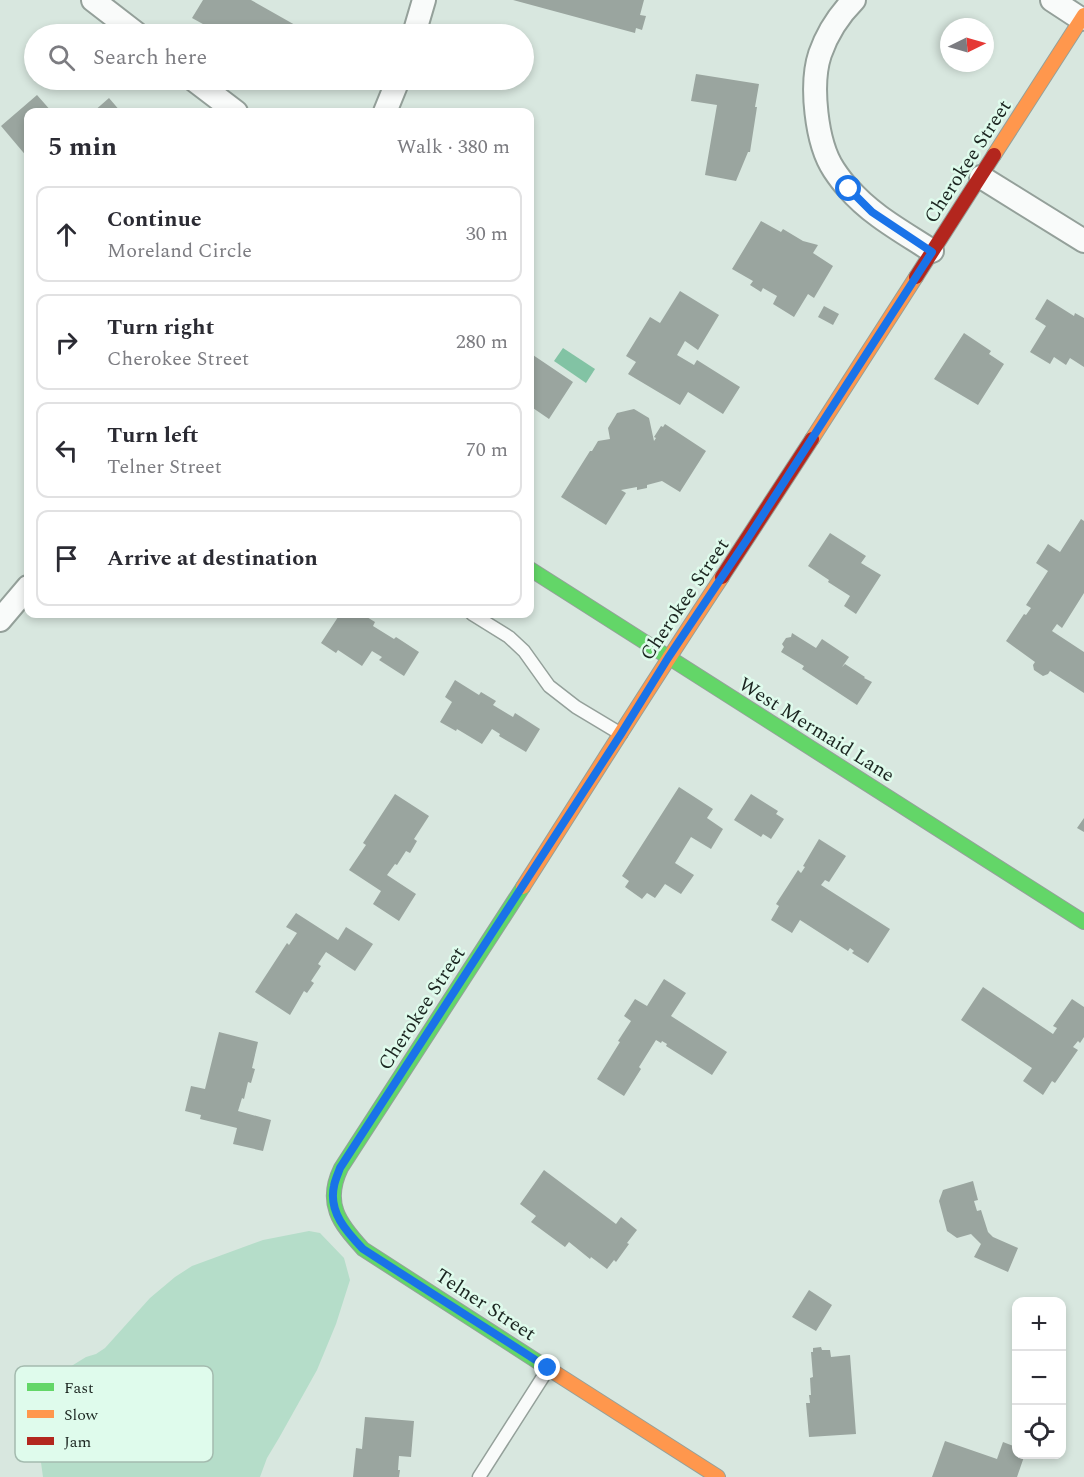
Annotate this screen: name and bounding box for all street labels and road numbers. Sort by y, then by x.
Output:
street label: Cherokee Street [917,94,1019,229]
street label: Cherokee Street [633,532,737,667]
street label: West Mermaid Lane [733,670,900,790]
street label: Cherokee Street [371,941,473,1076]
street label: Telner Street [429,1261,542,1349]

